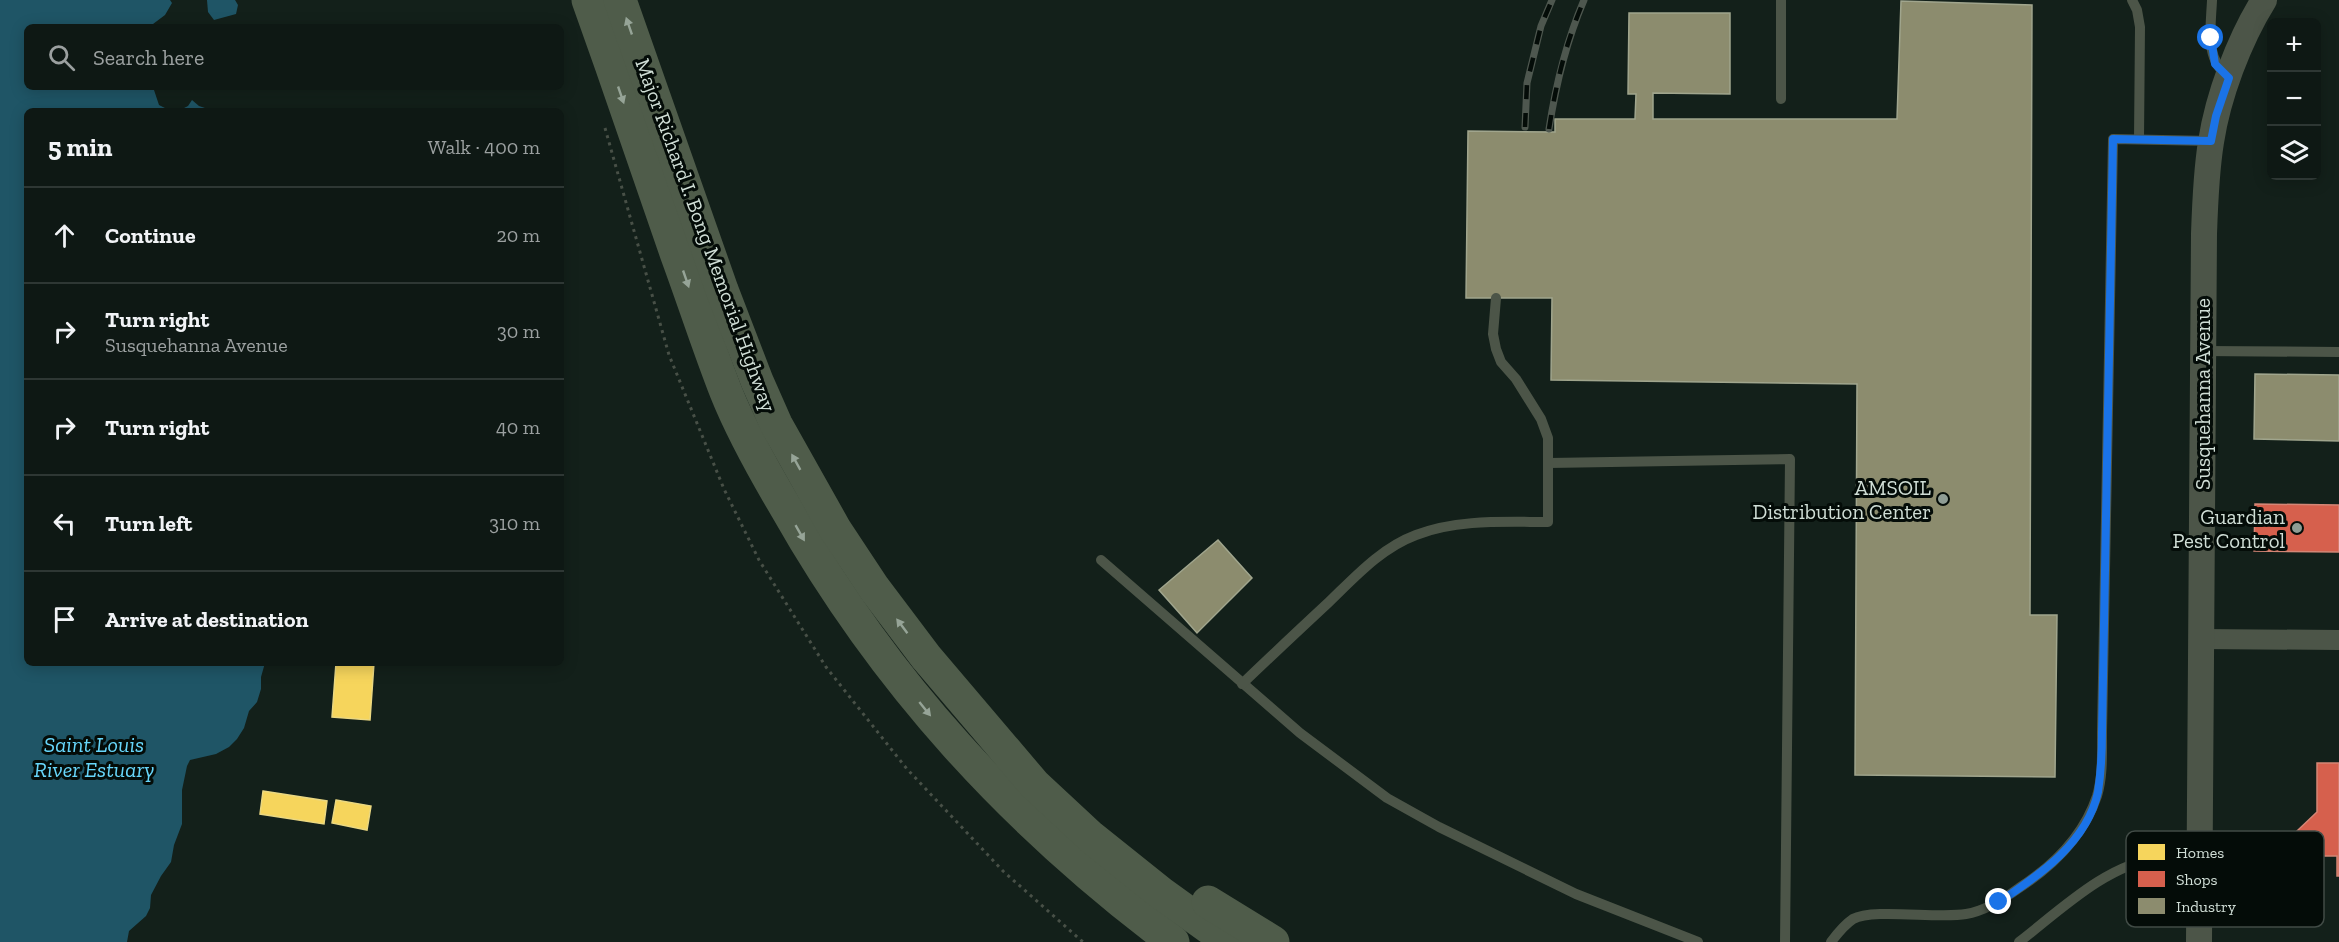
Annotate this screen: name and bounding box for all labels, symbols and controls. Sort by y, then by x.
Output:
one-way arrow [624,17,634,35]
map controls [2267,18,2321,180]
button: + [2267,18,2321,72]
search box [24,24,564,90]
route start [2197,24,2223,50]
icon: search [45,41,78,74]
text: Search here [93,44,204,71]
street label: Major Richard I. Bong Memorial Highway [629,55,782,416]
button: − [2267,72,2321,126]
one-way arrow [617,86,627,104]
button: layers [2267,126,2321,180]
text: 5 min [48,131,112,163]
text: Walk · 400 m [428,135,540,159]
icon: ahead [48,219,81,252]
text: Continue [105,222,196,249]
text: 20 m [496,223,540,247]
one-way arrow [681,270,691,288]
street label: Susquehanna Avenue [2190,298,2215,490]
text: Turn right [105,306,209,333]
icon: right [48,315,81,348]
text: 30 m [497,319,540,343]
text: Susquehanna Avenue [105,333,288,357]
icon: right [48,411,81,444]
text: Turn right [105,414,209,441]
text: 40 m [496,415,540,439]
one-way arrow [791,454,801,471]
place label: AMSOIL Distribution Center [1752,475,1932,524]
marker: AMSOIL Distribution Center [1936,492,1950,506]
place label: Guardian Pest Control [2172,504,2285,553]
icon: left [48,507,81,540]
text: Turn left [105,510,192,537]
text: 310 m [489,511,540,535]
marker: Guardian Pest Control [2290,521,2304,535]
one-way arrow [794,525,805,541]
icon: arrive [48,603,81,636]
text: Arrive at destination [105,606,308,633]
one-way arrow [896,618,908,634]
one-way arrow [918,701,930,716]
water label: Saint Louis River Estuary [34,731,154,783]
legend [2126,831,2324,927]
text: Homes [2176,843,2224,862]
text: Shops [2176,870,2218,889]
route end [1985,888,2011,914]
text: Industry [2176,897,2237,916]

